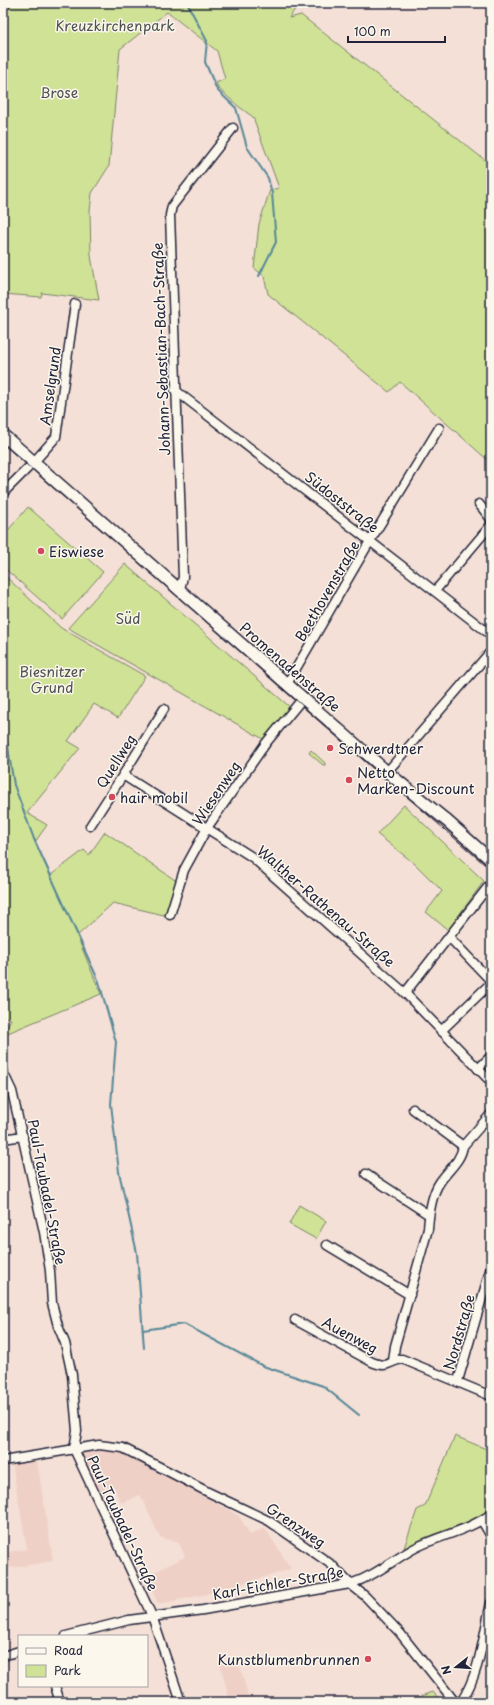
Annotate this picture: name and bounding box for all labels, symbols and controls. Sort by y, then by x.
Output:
park label: Kreuzkirchenpark [55,15,175,36]
scale bar [348,18,445,44]
text: 100 m [354,22,391,40]
park label: Brose [40,82,78,103]
street label: Johann-Sebastian-Bach-Straße [147,242,175,456]
street label: Amselgrund [34,345,66,427]
street label: Südoststraße [301,466,383,538]
street label: Beethovenstraße [290,537,364,645]
place label: Eiswiese [49,541,104,562]
marker: Eiswiese [36,546,46,556]
park label: Süd [116,608,140,629]
street label: Promenadenstraße [235,617,345,717]
park label: Biesnitzer Grund [19,661,85,698]
street label: Quellweg [91,730,141,792]
place label: Schwerdtner [338,738,424,759]
marker: Schwerdtner [325,743,335,753]
street label: Wiesenweg [187,757,245,829]
place label: Netto Marken-Discount [357,762,475,799]
marker: Netto Marken-Discount [344,775,354,785]
place label: hair mobil [120,787,188,808]
marker: hair mobil [107,792,117,802]
street label: Walther-Rathenau-Straße [252,840,400,972]
street label: Paul-Taubadel-Straße [23,1118,71,1266]
street label: Nordstraße [438,1292,480,1372]
street label: Auenweg [318,1311,382,1359]
street label: Paul-Taubadel-Straße [82,1452,164,1594]
street label: Grenzweg [262,1497,330,1553]
street label: Karl-Eichler-Straße [211,1561,345,1605]
legend [18,1635,148,1687]
text: Road [54,1641,83,1659]
north arrow [436,1647,476,1687]
place label: Kunstblumenbrunnen [217,1649,360,1670]
marker: Kunstblumenbrunnen [363,1654,373,1664]
text: Park [54,1661,81,1679]
text: N [436,1663,455,1677]

